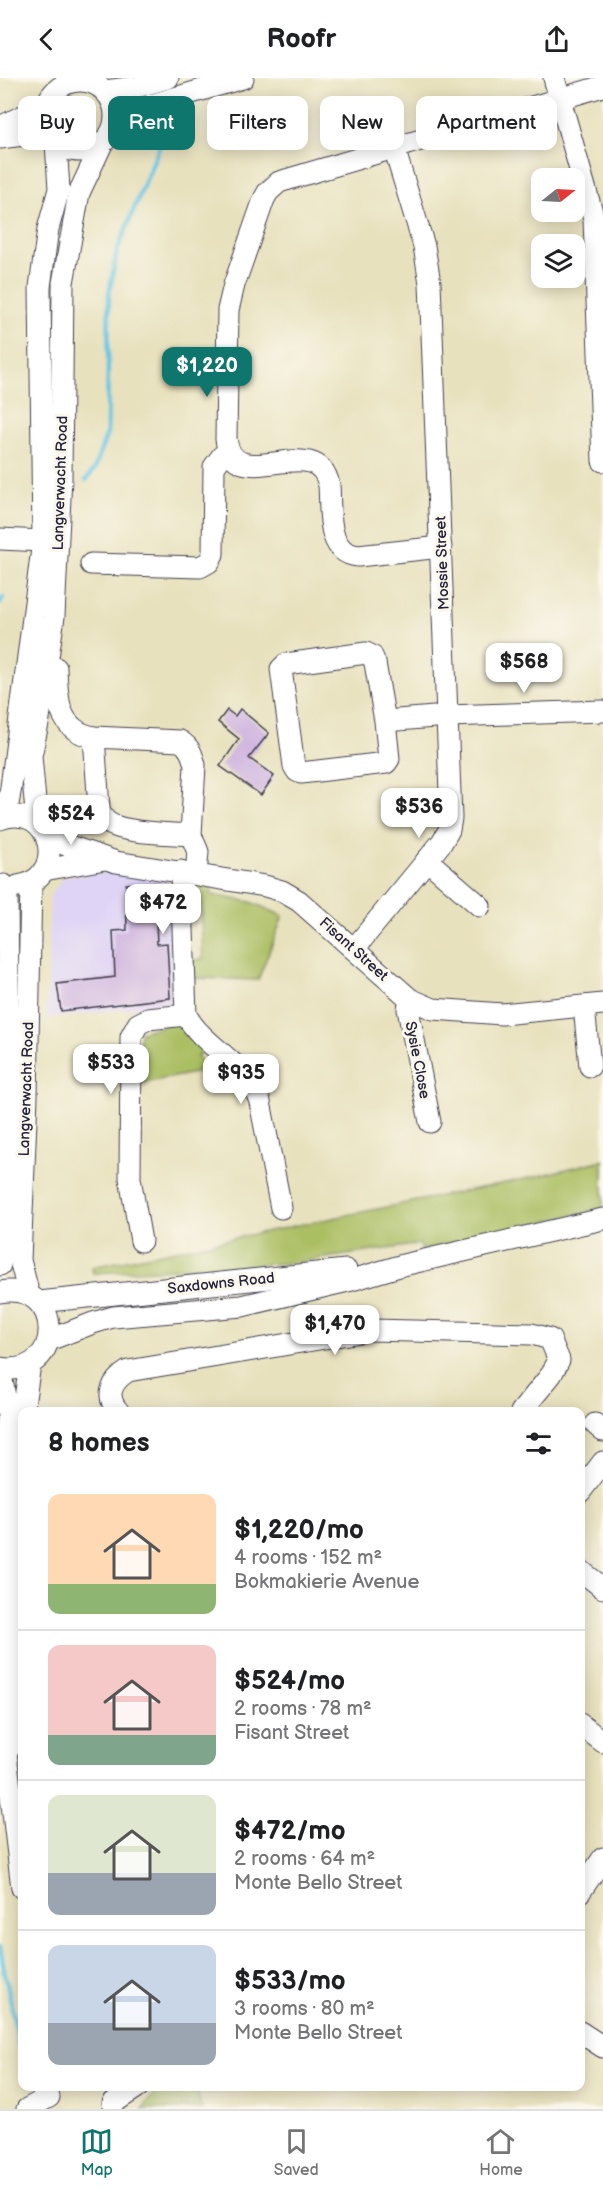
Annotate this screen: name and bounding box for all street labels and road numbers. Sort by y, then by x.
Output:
street label: Langverwacht Road [49,415,72,551]
street label: Mossie Street [431,515,454,610]
street label: Fisant Street [315,913,392,986]
street label: Sysie Close [401,1020,434,1100]
street label: Langverwacht Road [15,1021,38,1157]
street label: Saxdowns Road [167,1268,275,1299]

